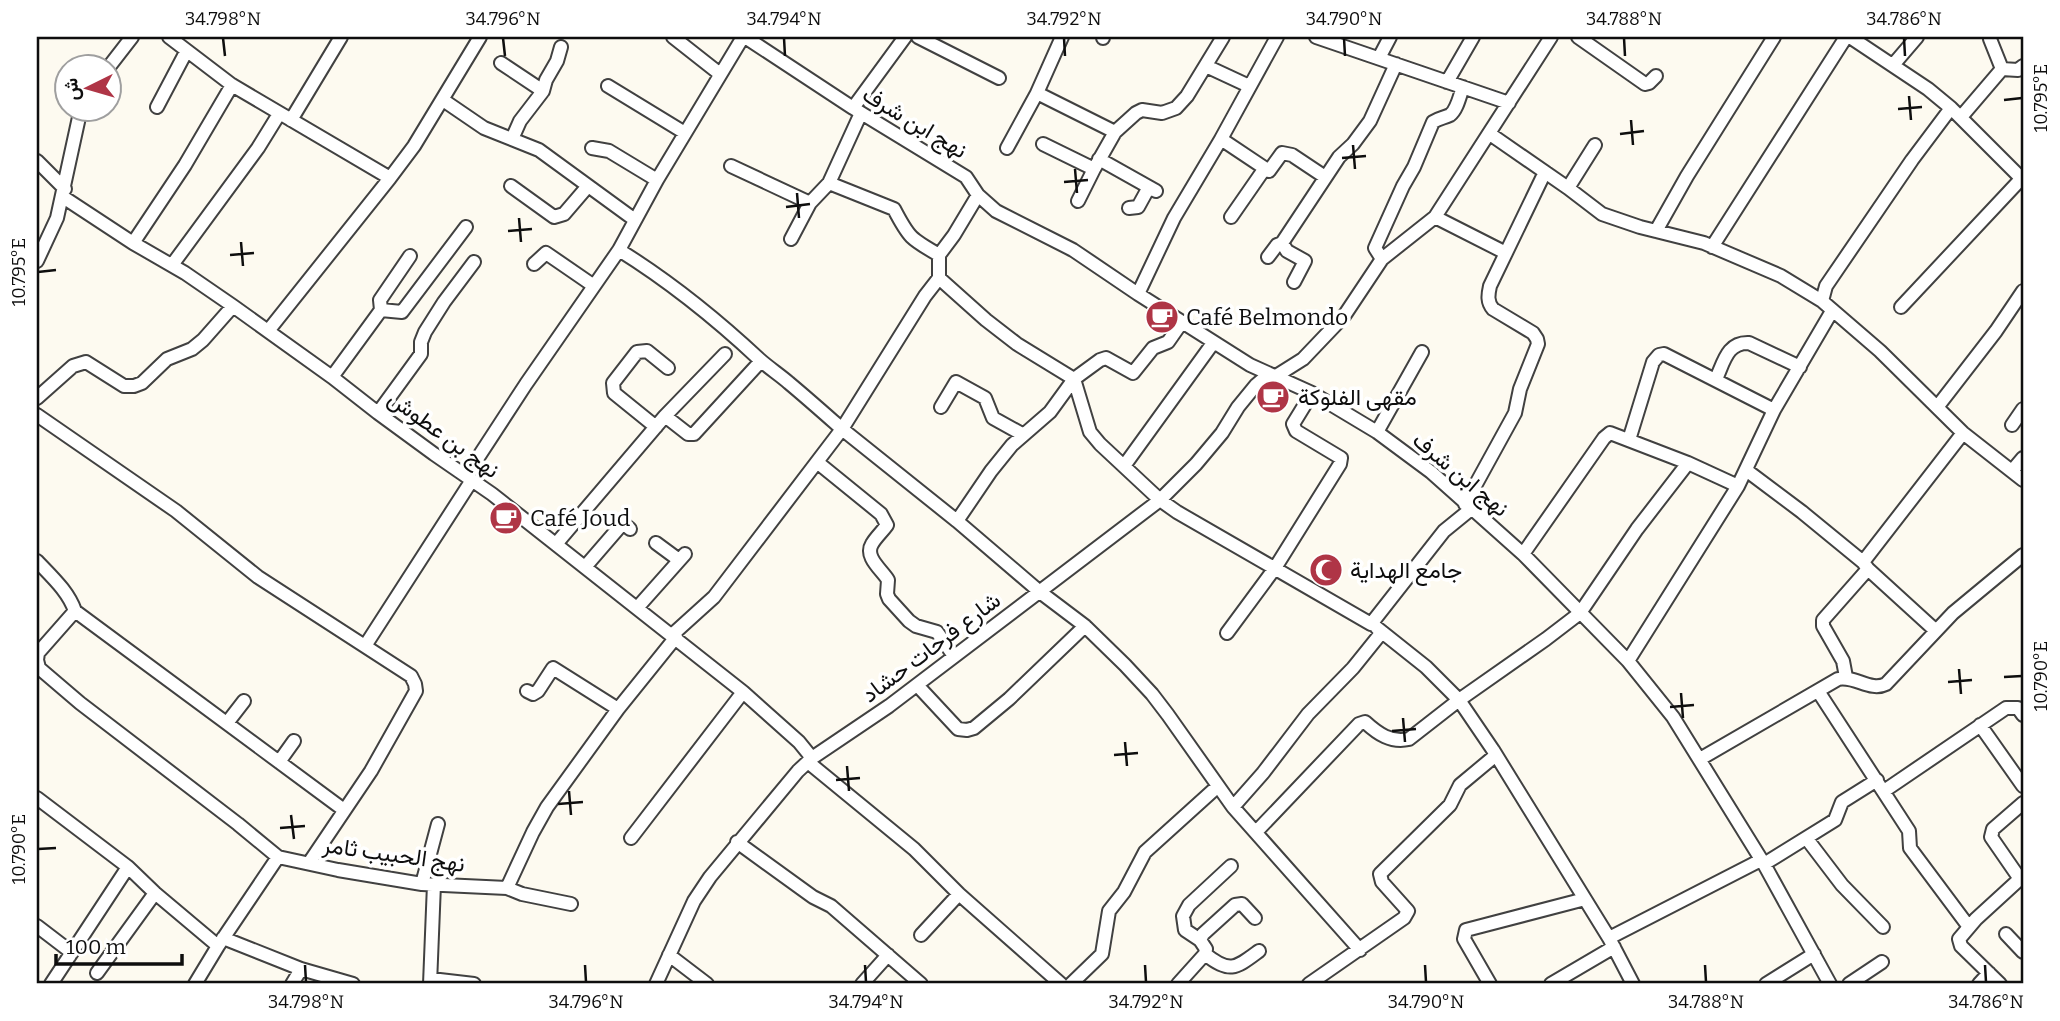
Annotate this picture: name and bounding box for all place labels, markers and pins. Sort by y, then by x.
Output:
cafe icon: Café Belmondo [1143,298,1181,336]
place label: Café Belmondo [1186,303,1348,331]
cafe icon: مقهى الفلوكة [1254,378,1292,416]
place label: مقهى الفلوكة [1298,383,1417,412]
cafe icon: Café Joud [487,499,525,537]
place label: Café Joud [530,504,631,532]
mosque icon: جامع الهداية [1307,551,1345,589]
place label: جامع الهداية [1350,556,1462,586]

